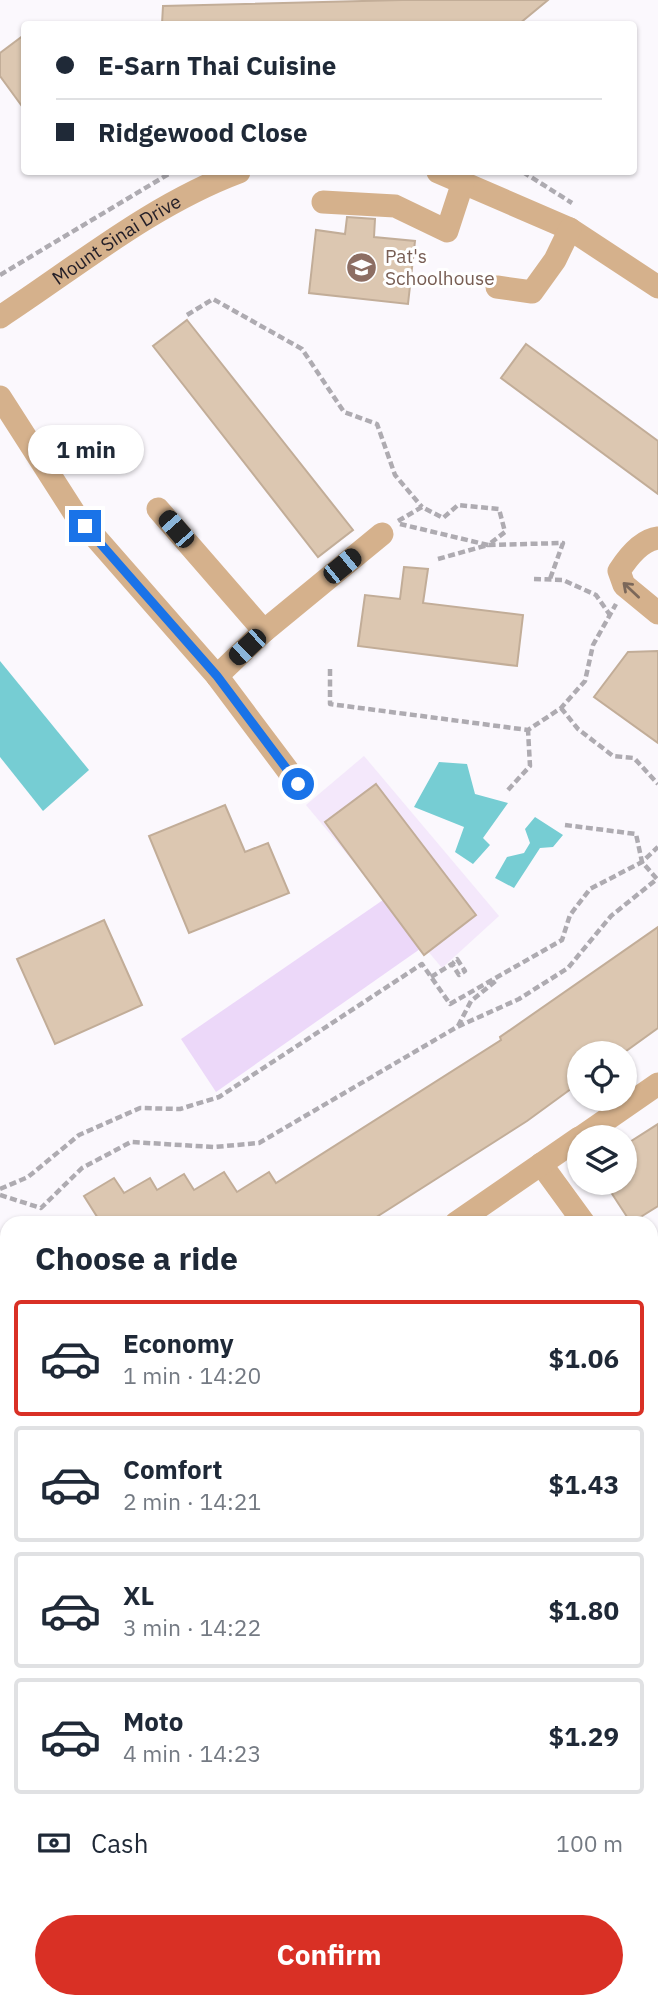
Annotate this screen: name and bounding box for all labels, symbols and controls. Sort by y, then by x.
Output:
text: E-Sarn Thai Cuisine [98,48,336,82]
text: Ridgewood Close [98,115,308,149]
street label: Mount Sinai Drive [47,189,185,290]
place label: Pat's Schoolhouse [385,244,495,290]
school or university icon: Pat's Schoolhouse [345,250,379,284]
callout: 1 min [27,424,143,474]
text: 1 min [56,434,116,464]
car [155,506,198,552]
route end [69,510,101,542]
car [320,545,365,587]
one-way arrow [623,582,641,599]
car [225,625,270,669]
route start [282,768,314,800]
map controls [567,1041,637,1195]
button: locate [567,1041,637,1111]
button: layers [567,1125,637,1195]
text: Choose a ride [35,1237,238,1279]
text: Economy [123,1326,234,1360]
icon: car [39,1327,102,1390]
text: $1.06 [549,1341,619,1375]
text: 1 min · 14:20 [123,1360,261,1390]
text: Comfort [123,1452,222,1486]
icon: car [39,1453,102,1516]
text: $1.43 [549,1467,619,1501]
text: 2 min · 14:21 [123,1486,261,1516]
text: XL [123,1578,154,1612]
icon: car [39,1579,102,1642]
text: $1.80 [549,1593,619,1627]
text: 3 min · 14:22 [123,1612,261,1642]
text: Moto [123,1704,183,1738]
icon: car [39,1705,102,1768]
text: $1.29 [549,1719,619,1753]
text: 4 min · 14:23 [123,1738,261,1768]
icon: cash [35,1824,73,1862]
text: Cash [91,1826,148,1860]
text: 100 m [556,1828,623,1858]
button: Confirm [35,1915,623,1995]

